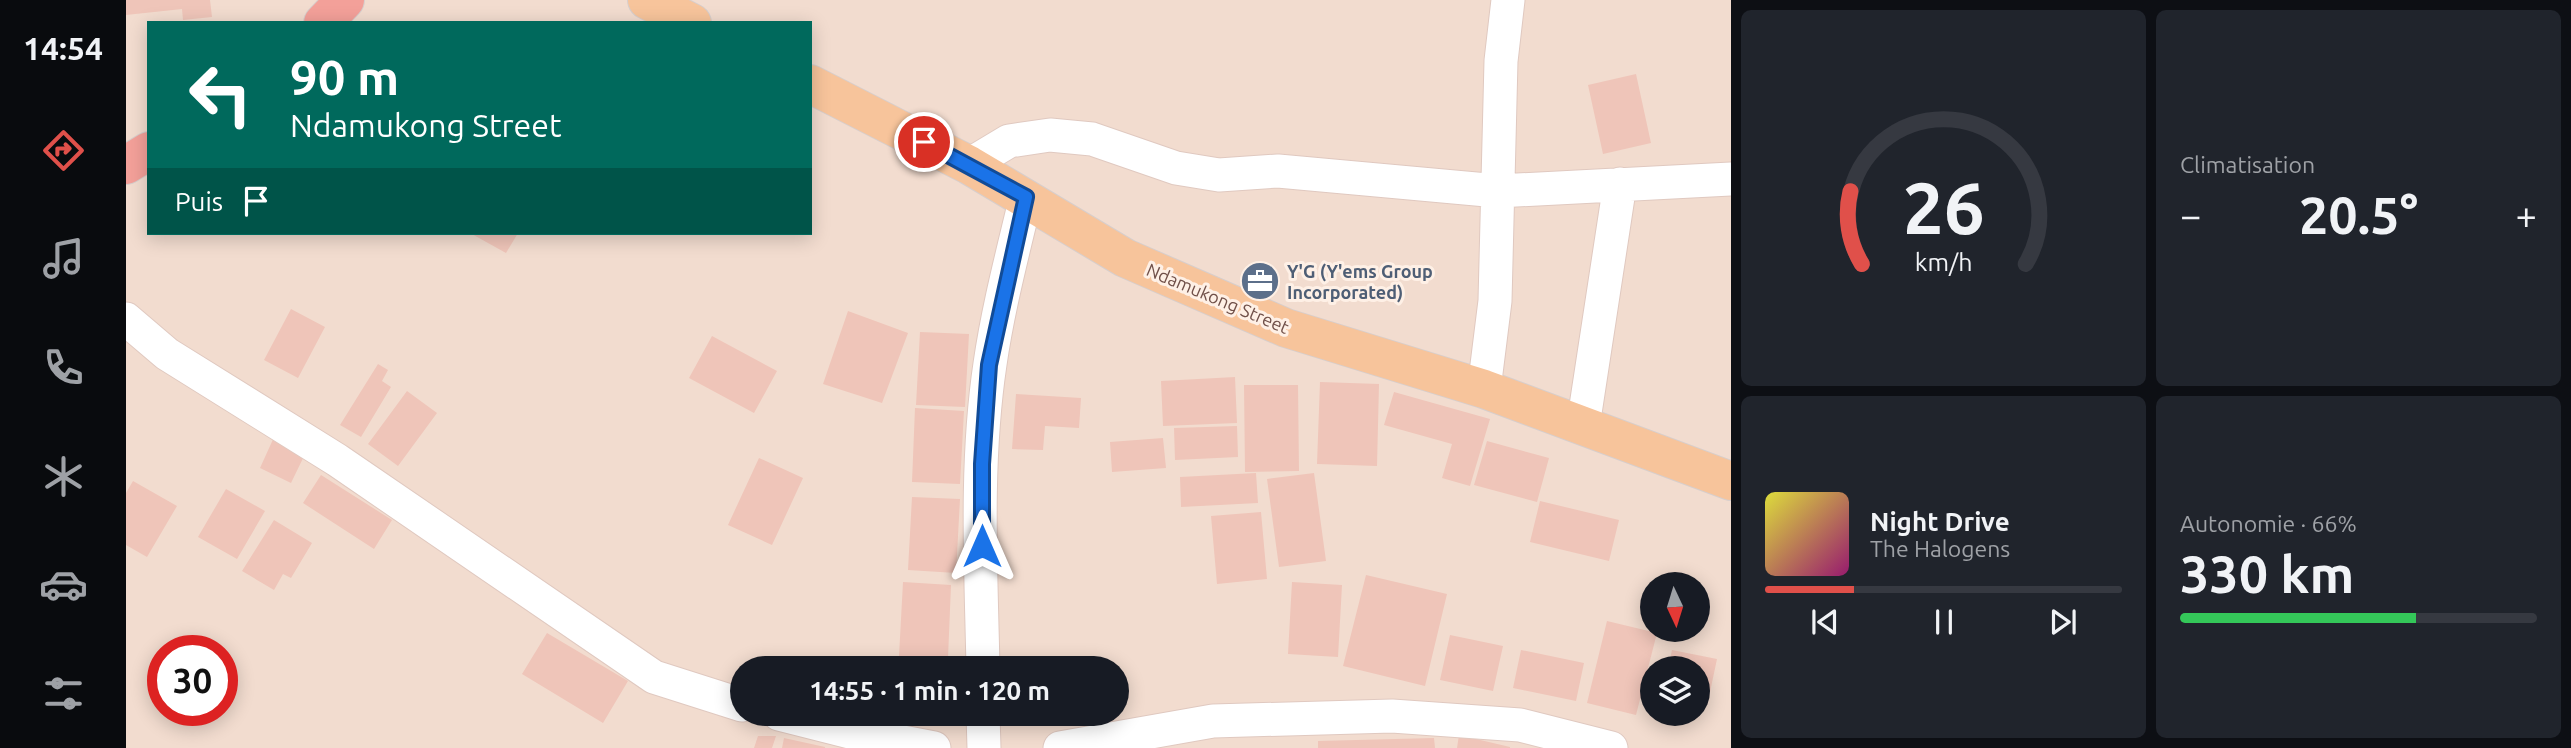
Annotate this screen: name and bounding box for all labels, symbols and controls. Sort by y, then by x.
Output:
text: 14:54 [23,30,103,66]
icon: left [175,49,266,140]
text: 90 m [290,49,399,104]
text: Ndamukong Street [290,107,562,143]
pin [894,112,954,172]
icon: arrive [905,123,943,161]
icon: directions [39,126,88,175]
text: Climatisation [2180,152,2315,177]
text: 26 [1902,166,1985,248]
icon: arrive [237,182,275,220]
text: 20.5° [2299,186,2418,244]
text: Puis [175,187,223,216]
text: − [2180,194,2201,236]
text: + [2516,194,2537,236]
icon: music [39,234,88,283]
text: km/h [1915,248,1972,276]
street label: Ndamukong Street [1144,259,1292,337]
office icon: Y'G (Y'ems Group Incorporated) [1239,260,1281,302]
place label: Y'G (Y'ems Group Incorporated) [1287,261,1433,303]
icon: phone [39,343,88,392]
icon: climate [39,452,88,501]
text: Night Drive [1870,507,2010,536]
position arrow [945,509,1019,583]
text: Autonomie · 66% [2180,511,2357,536]
text: The Halogens [1870,536,2010,561]
text: 330 km [2180,545,2354,603]
icon: car [39,560,88,609]
north arrow [1640,572,1710,642]
map controls [1640,572,1710,726]
icon: previous [1806,603,1844,641]
icon: pause [1925,603,1963,641]
icon: next [2044,603,2082,641]
speed limit sign: 30 [147,635,238,726]
button: layers [1640,656,1710,726]
icon: filters [39,669,88,718]
text: 14:55 · 1 min · 120 m [809,676,1050,705]

